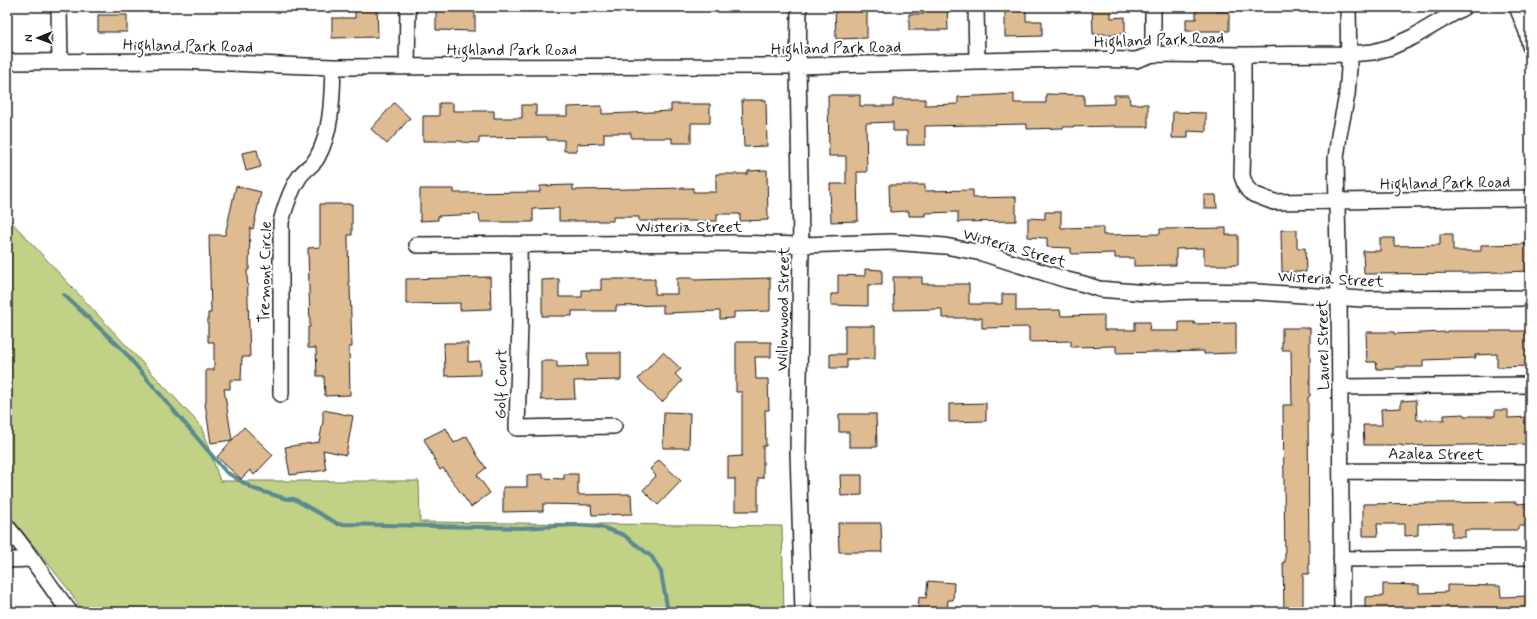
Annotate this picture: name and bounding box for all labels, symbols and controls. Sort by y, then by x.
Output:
north arrow [18,18,58,58]
street label: Highland Park Road [1094,28,1225,54]
text: N [22,34,36,42]
street label: Highland Park Road [123,35,253,59]
street label: Highland Park Road [771,37,901,61]
street label: Highland Park Road [447,40,577,62]
street label: Highland Park Road [1380,172,1510,196]
street label: Wisteria Street [636,217,743,238]
street label: Tremont Circle [254,221,277,323]
street label: Wisteria Street [960,224,1069,273]
street label: Willowwood Street [772,246,795,371]
street label: Wisteria Street [1277,266,1385,293]
street label: Laurel Street [1312,299,1335,390]
street label: Golf Court [490,348,513,419]
street label: Azalea Street [1388,443,1485,466]

